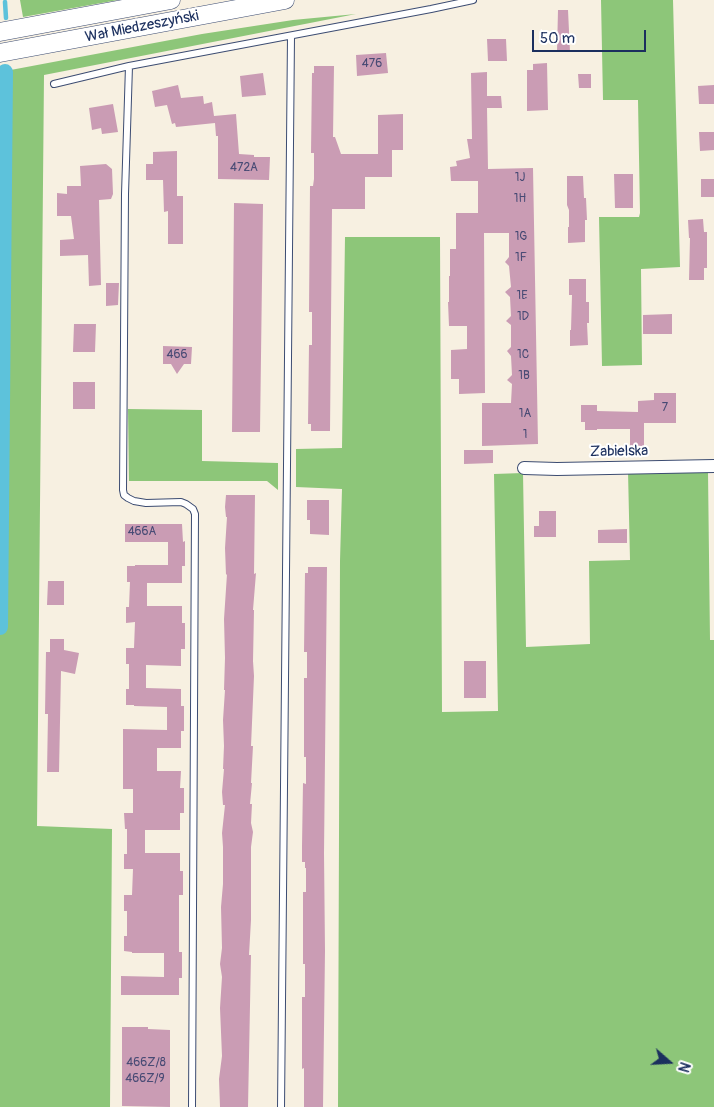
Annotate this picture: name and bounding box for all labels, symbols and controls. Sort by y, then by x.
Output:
street label: Wał Miedzeszyński [84,7,200,47]
scale bar [534,20,648,52]
text: 50 m [540,29,575,48]
house number: 476 [362,57,382,71]
house number: 472A [230,161,258,175]
house number: 1J [515,171,525,185]
house number: 1H [514,192,526,206]
house number: 1G [515,230,527,244]
house number: 1F [515,251,527,265]
house number: 1E [517,289,527,303]
house number: 1D [517,310,529,324]
house number: 466 [167,348,187,362]
house number: 1C [517,348,529,362]
house number: 1B [518,369,530,383]
house number: 7 [662,401,668,415]
house number: 1A [519,407,531,421]
house number: 1 [523,428,527,442]
street label: Zabielska [590,442,648,462]
house number: 466A [128,525,156,539]
north arrow [644,1037,694,1087]
house number: 466Z/8 [126,1056,166,1070]
text: N [674,1060,693,1074]
house number: 466Z/9 [125,1072,165,1086]

